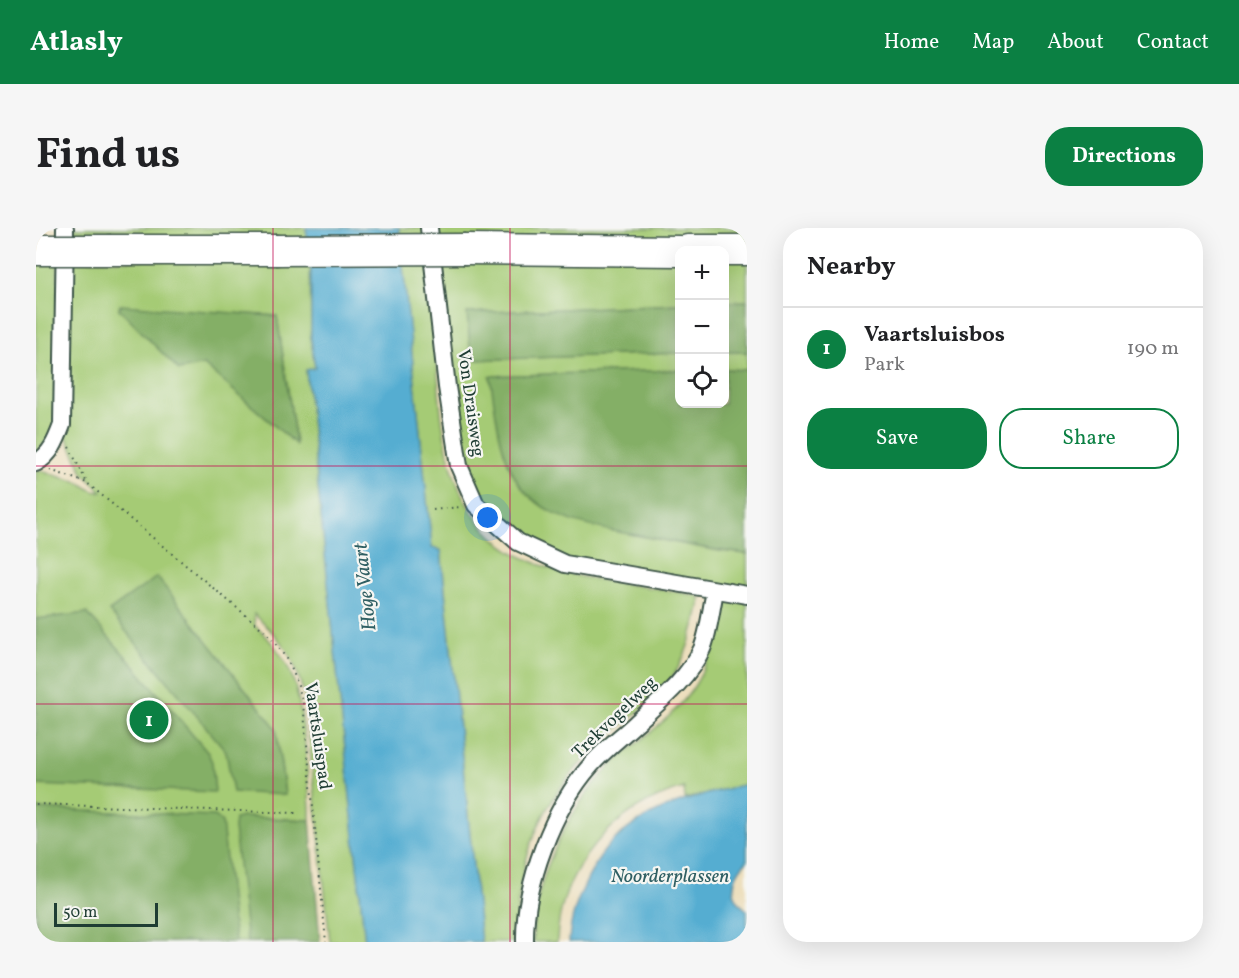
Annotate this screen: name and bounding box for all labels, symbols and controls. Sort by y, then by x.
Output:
text: Atlasly [30,23,123,62]
text: Home [884,28,939,57]
text: Map [972,28,1014,57]
text: About [1047,28,1104,57]
text: Contact [1137,28,1209,57]
text: Find us [36,127,180,186]
button: Directions [1045,127,1203,186]
map controls [675,246,729,408]
button: + [675,246,729,300]
text: Nearby [807,249,896,285]
button: − [675,300,729,354]
text: Vaartsluisbos [864,320,1005,351]
text: 1 [822,335,831,363]
text: 190 m [1127,335,1179,363]
street label: Von Draisweg [450,348,490,458]
text: Park [864,351,905,379]
button: locate [675,354,729,408]
button: Save [807,408,987,469]
button: Share [999,408,1179,469]
your location [473,503,502,532]
water label: Hoge Vaart [347,541,385,632]
street label: Trekvogelweg [567,671,663,765]
street label: Vaartsluispad [297,681,337,791]
pin: 1 [130,698,168,742]
water label: Noorderplassen [611,863,729,891]
scale bar [54,900,158,928]
text: 50 m [63,902,97,924]

